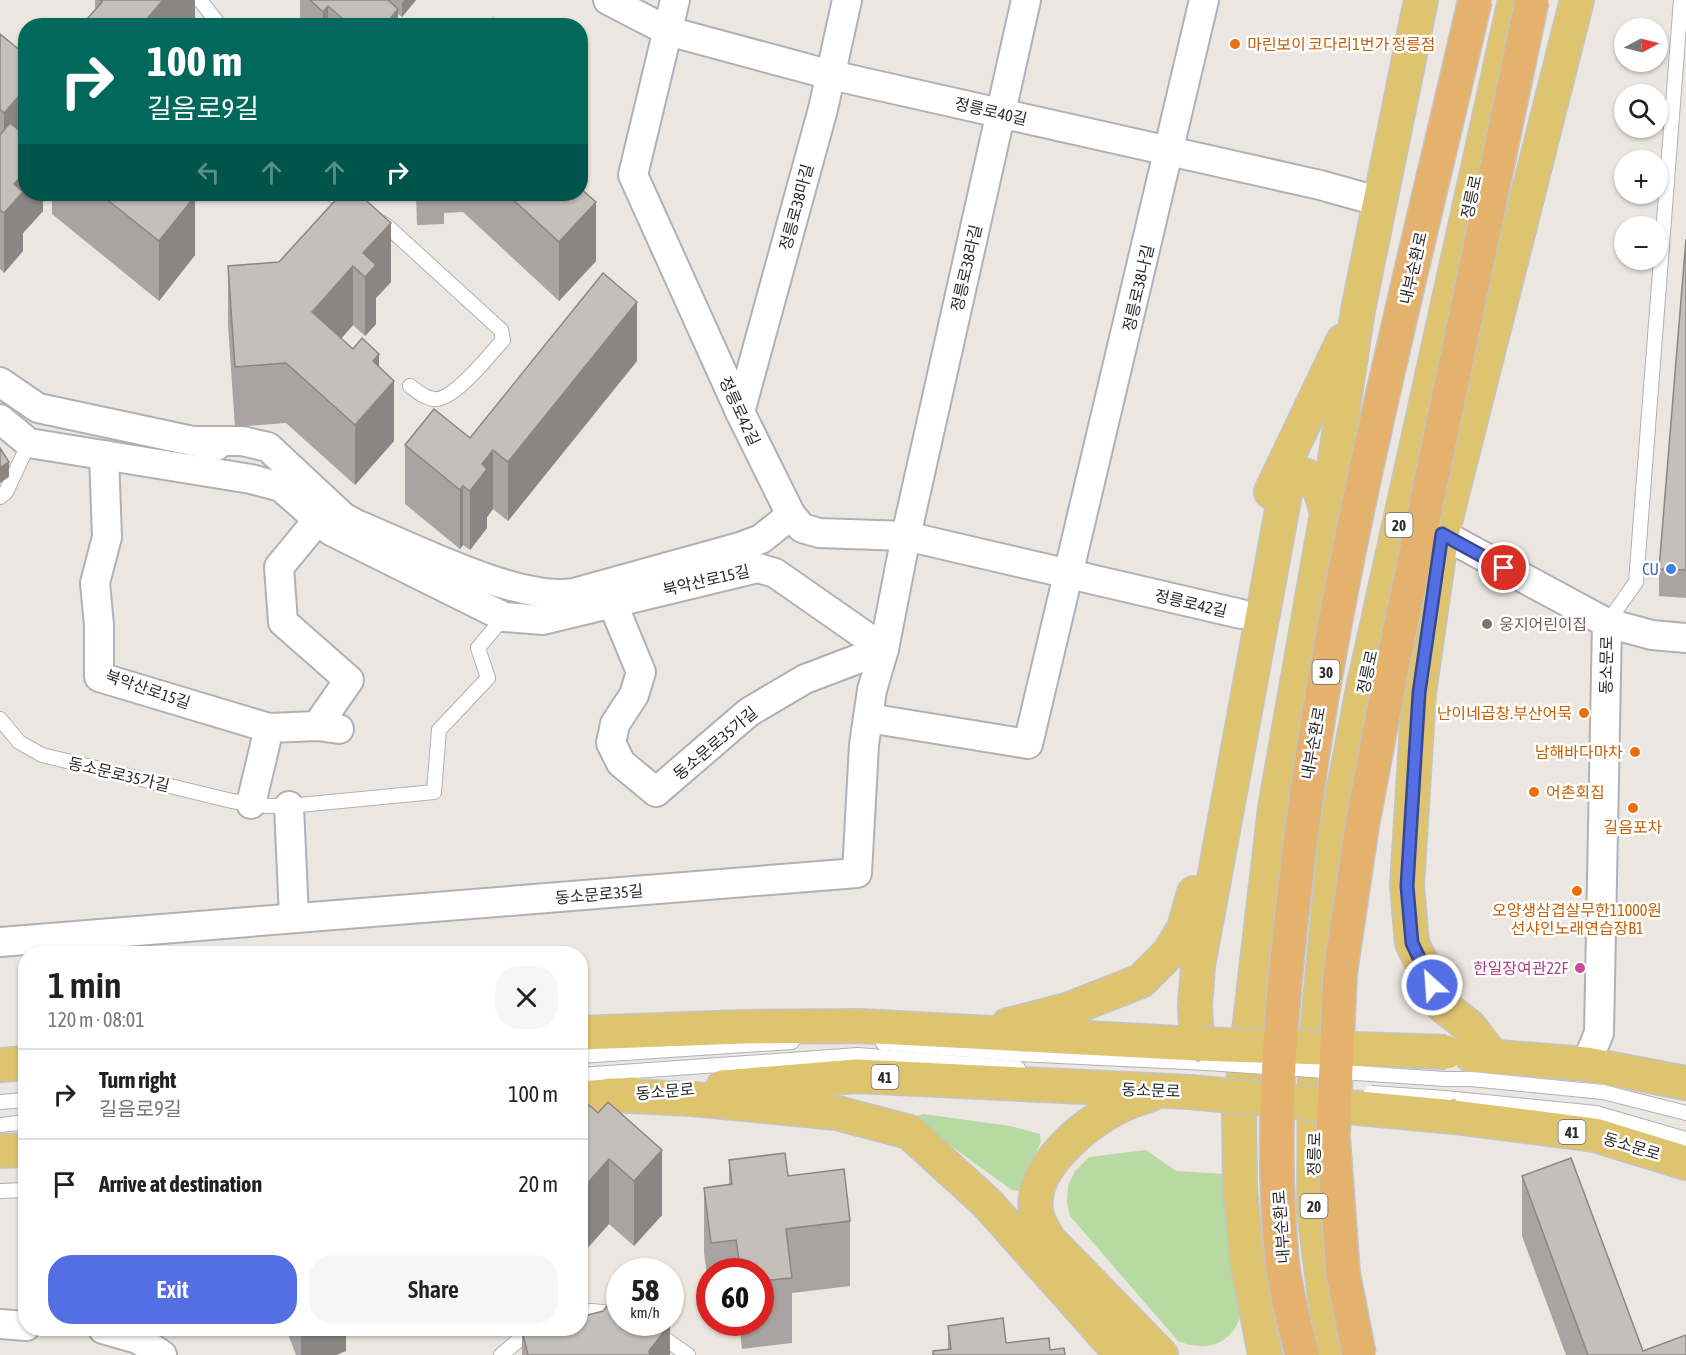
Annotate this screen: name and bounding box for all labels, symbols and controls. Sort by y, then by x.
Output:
north arrow [1614,18,1668,72]
map controls [1614,18,1668,270]
place label: 마린보이 코다리1번가 정릉점 [1247,35,1436,53]
text: 100 m [147,37,242,85]
marker: 마린보이 코다리1번가 정릉점 [1228,37,1242,51]
icon: right [48,42,126,120]
button: search [1614,84,1668,138]
text: 길음로9길 [147,93,259,124]
street label: 정릉로40길 [953,94,1029,128]
button: + [1614,150,1668,204]
icon: left [192,156,225,189]
icon: ahead [255,156,288,189]
icon: ahead [318,156,351,189]
icon: right [381,156,414,189]
street label: 정릉로38마길 [776,162,816,252]
street label: 정릉로 [1458,173,1484,220]
button: − [1614,216,1668,270]
street label: 정릉로38라길 [947,223,985,313]
street label: 내부순환로 [1396,230,1430,306]
street label: 정릉로38나길 [1119,243,1157,333]
street label: 정릉로42길 [716,374,764,448]
road number: 20 [1386,513,1412,537]
pin [1478,542,1529,593]
icon: arrive [1487,551,1520,584]
place label: CU [1642,560,1659,578]
street label: 북악산로15길 [661,561,751,599]
marker: CU [1664,562,1678,576]
street label: 정릉로42길 [1153,586,1229,620]
place label: 웅지어린이집 [1499,615,1587,633]
marker: 웅지어린이집 [1480,617,1494,631]
street label: 동소문로 [1596,635,1616,695]
street label: 정릉로 [1354,648,1380,695]
road number: 30 [1312,660,1340,684]
street label: 북악산로15길 [103,666,193,712]
street label: 동소문로35가길 [670,703,760,783]
place label: 난이네곱창.부산어묵 [1437,704,1572,722]
street label: 내부순환로 [1298,705,1328,781]
marker: 난이네곱창.부산어묵 [1577,706,1591,720]
place label: 남해바다마차 [1535,743,1623,761]
marker: 남해바다마차 [1628,745,1642,759]
street label: 동소문로35가길 [67,754,171,794]
place label: 어촌회집 [1546,783,1605,801]
marker: 어촌회집 [1527,785,1541,799]
marker: 길음포차 [1626,801,1640,815]
place label: 길음포차 [1604,818,1663,836]
street label: 동소문로35길 [554,881,644,907]
marker: 오양생삼겹살무한11000원 선샤인노래연습장B1 [1570,884,1584,898]
place label: 오양생삼겹살무한11000원 선샤인노래연습장B1 [1492,901,1662,937]
position arrow [1400,953,1464,1017]
place label: 한일장여관22F [1473,959,1569,977]
marker: 한일장여관22F [1573,961,1587,975]
text: 1 min [48,964,122,1006]
button: close [495,966,558,1029]
text: 120 m · 08:01 [48,1008,145,1031]
road number: 41 [872,1065,898,1089]
text: Turn right [99,1067,176,1093]
icon: right [48,1078,81,1111]
street label: 동소문로 [635,1079,695,1103]
street label: 동소문로 [1121,1080,1181,1100]
text: 100 m [508,1081,558,1107]
text: 길음로9길 [99,1097,182,1120]
road number: 41 [1558,1120,1586,1144]
street label: 동소문로 [1601,1129,1663,1163]
street label: 정릉로 [1305,1131,1323,1176]
icon: arrive [48,1168,81,1201]
text: Arrive at destination [99,1171,262,1197]
text: 20 m [518,1171,558,1197]
street label: 내부순환로 [1269,1189,1293,1264]
road number: 20 [1300,1194,1328,1218]
button: Exit [48,1255,297,1324]
button: Share [309,1255,558,1324]
speed limit sign: 60 [696,1258,774,1336]
text: 58 [631,1273,659,1307]
text: km/h [630,1304,660,1321]

